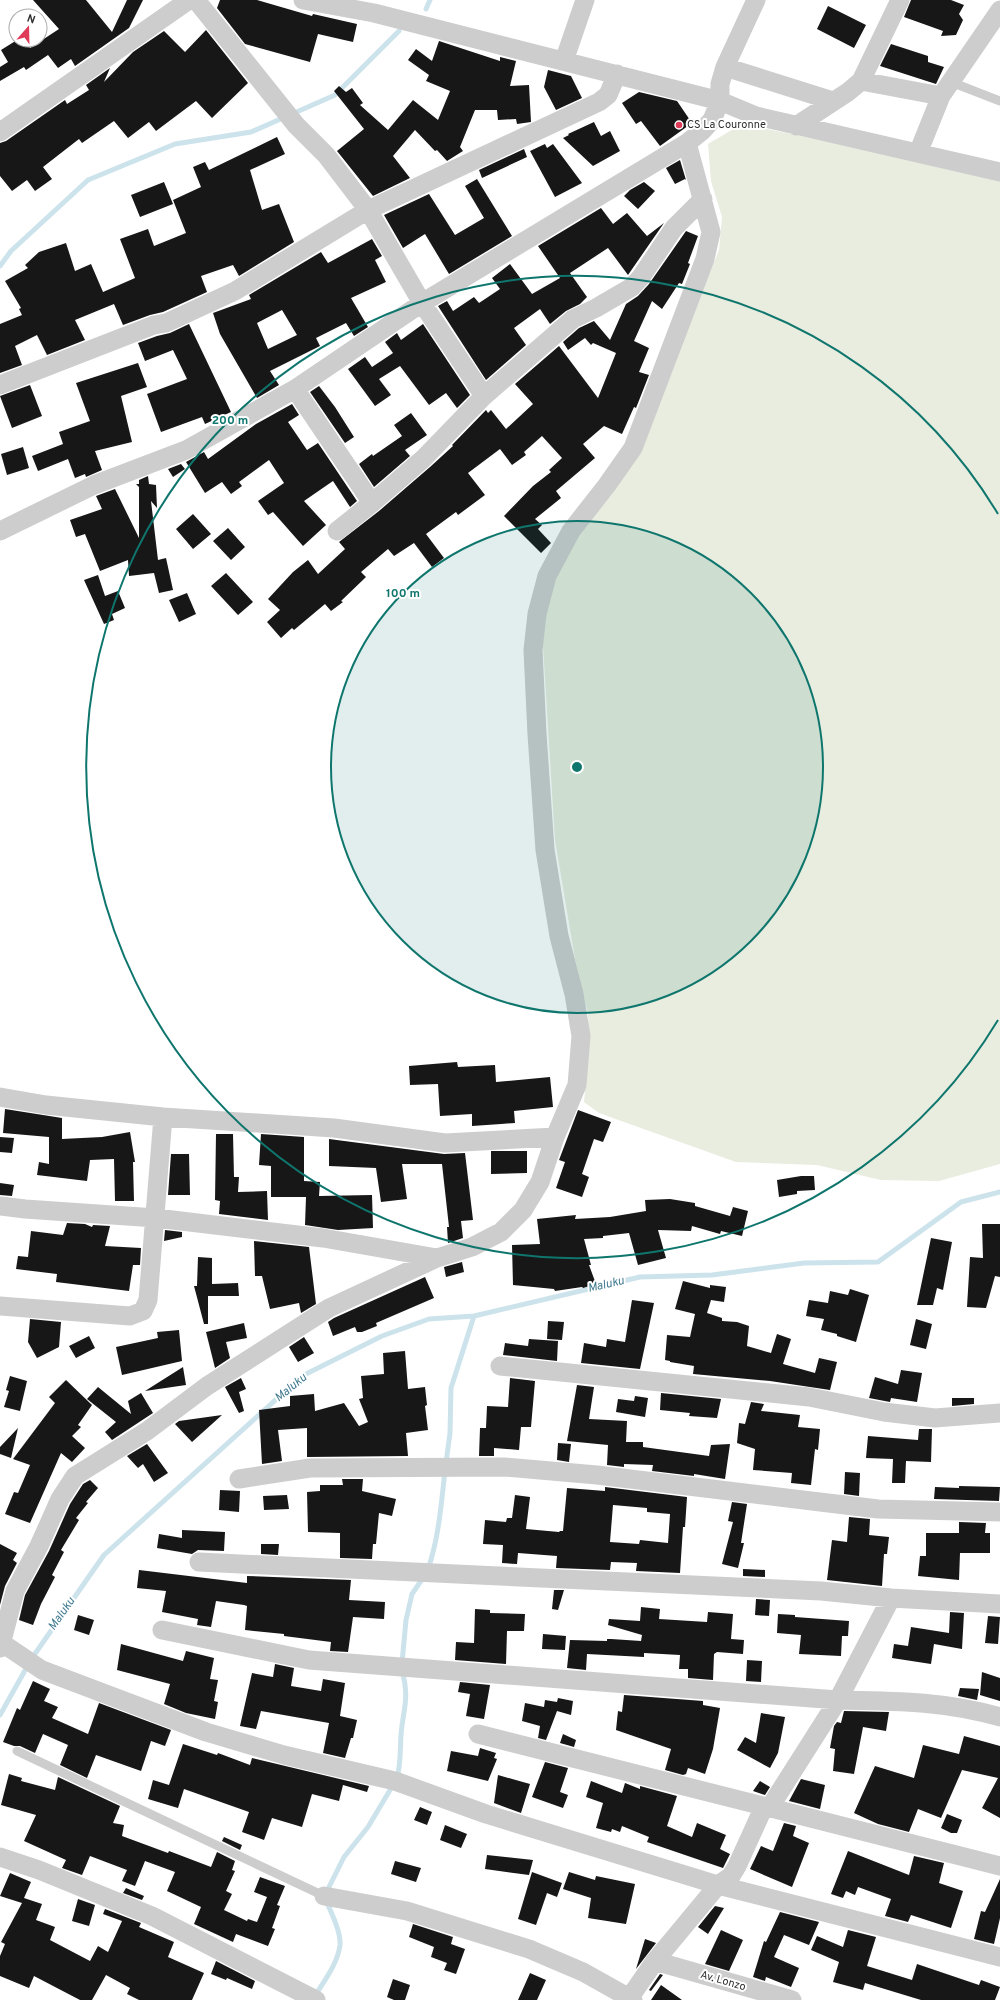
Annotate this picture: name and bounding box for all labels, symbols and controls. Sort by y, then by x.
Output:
north arrow [8,8,48,48]
text: N [25,12,37,27]
place label: CS La Couronne [687,118,766,132]
marker: CS La Couronne [674,120,684,130]
text: 200 m [212,413,248,429]
text: 100 m [386,586,420,602]
centre of rings [570,760,584,774]
water label: Maluku [586,1273,626,1297]
water label: Maluku [272,1370,311,1406]
water label: Maluku [45,1594,79,1634]
street label: Av. Lonzo [699,1968,747,1994]

